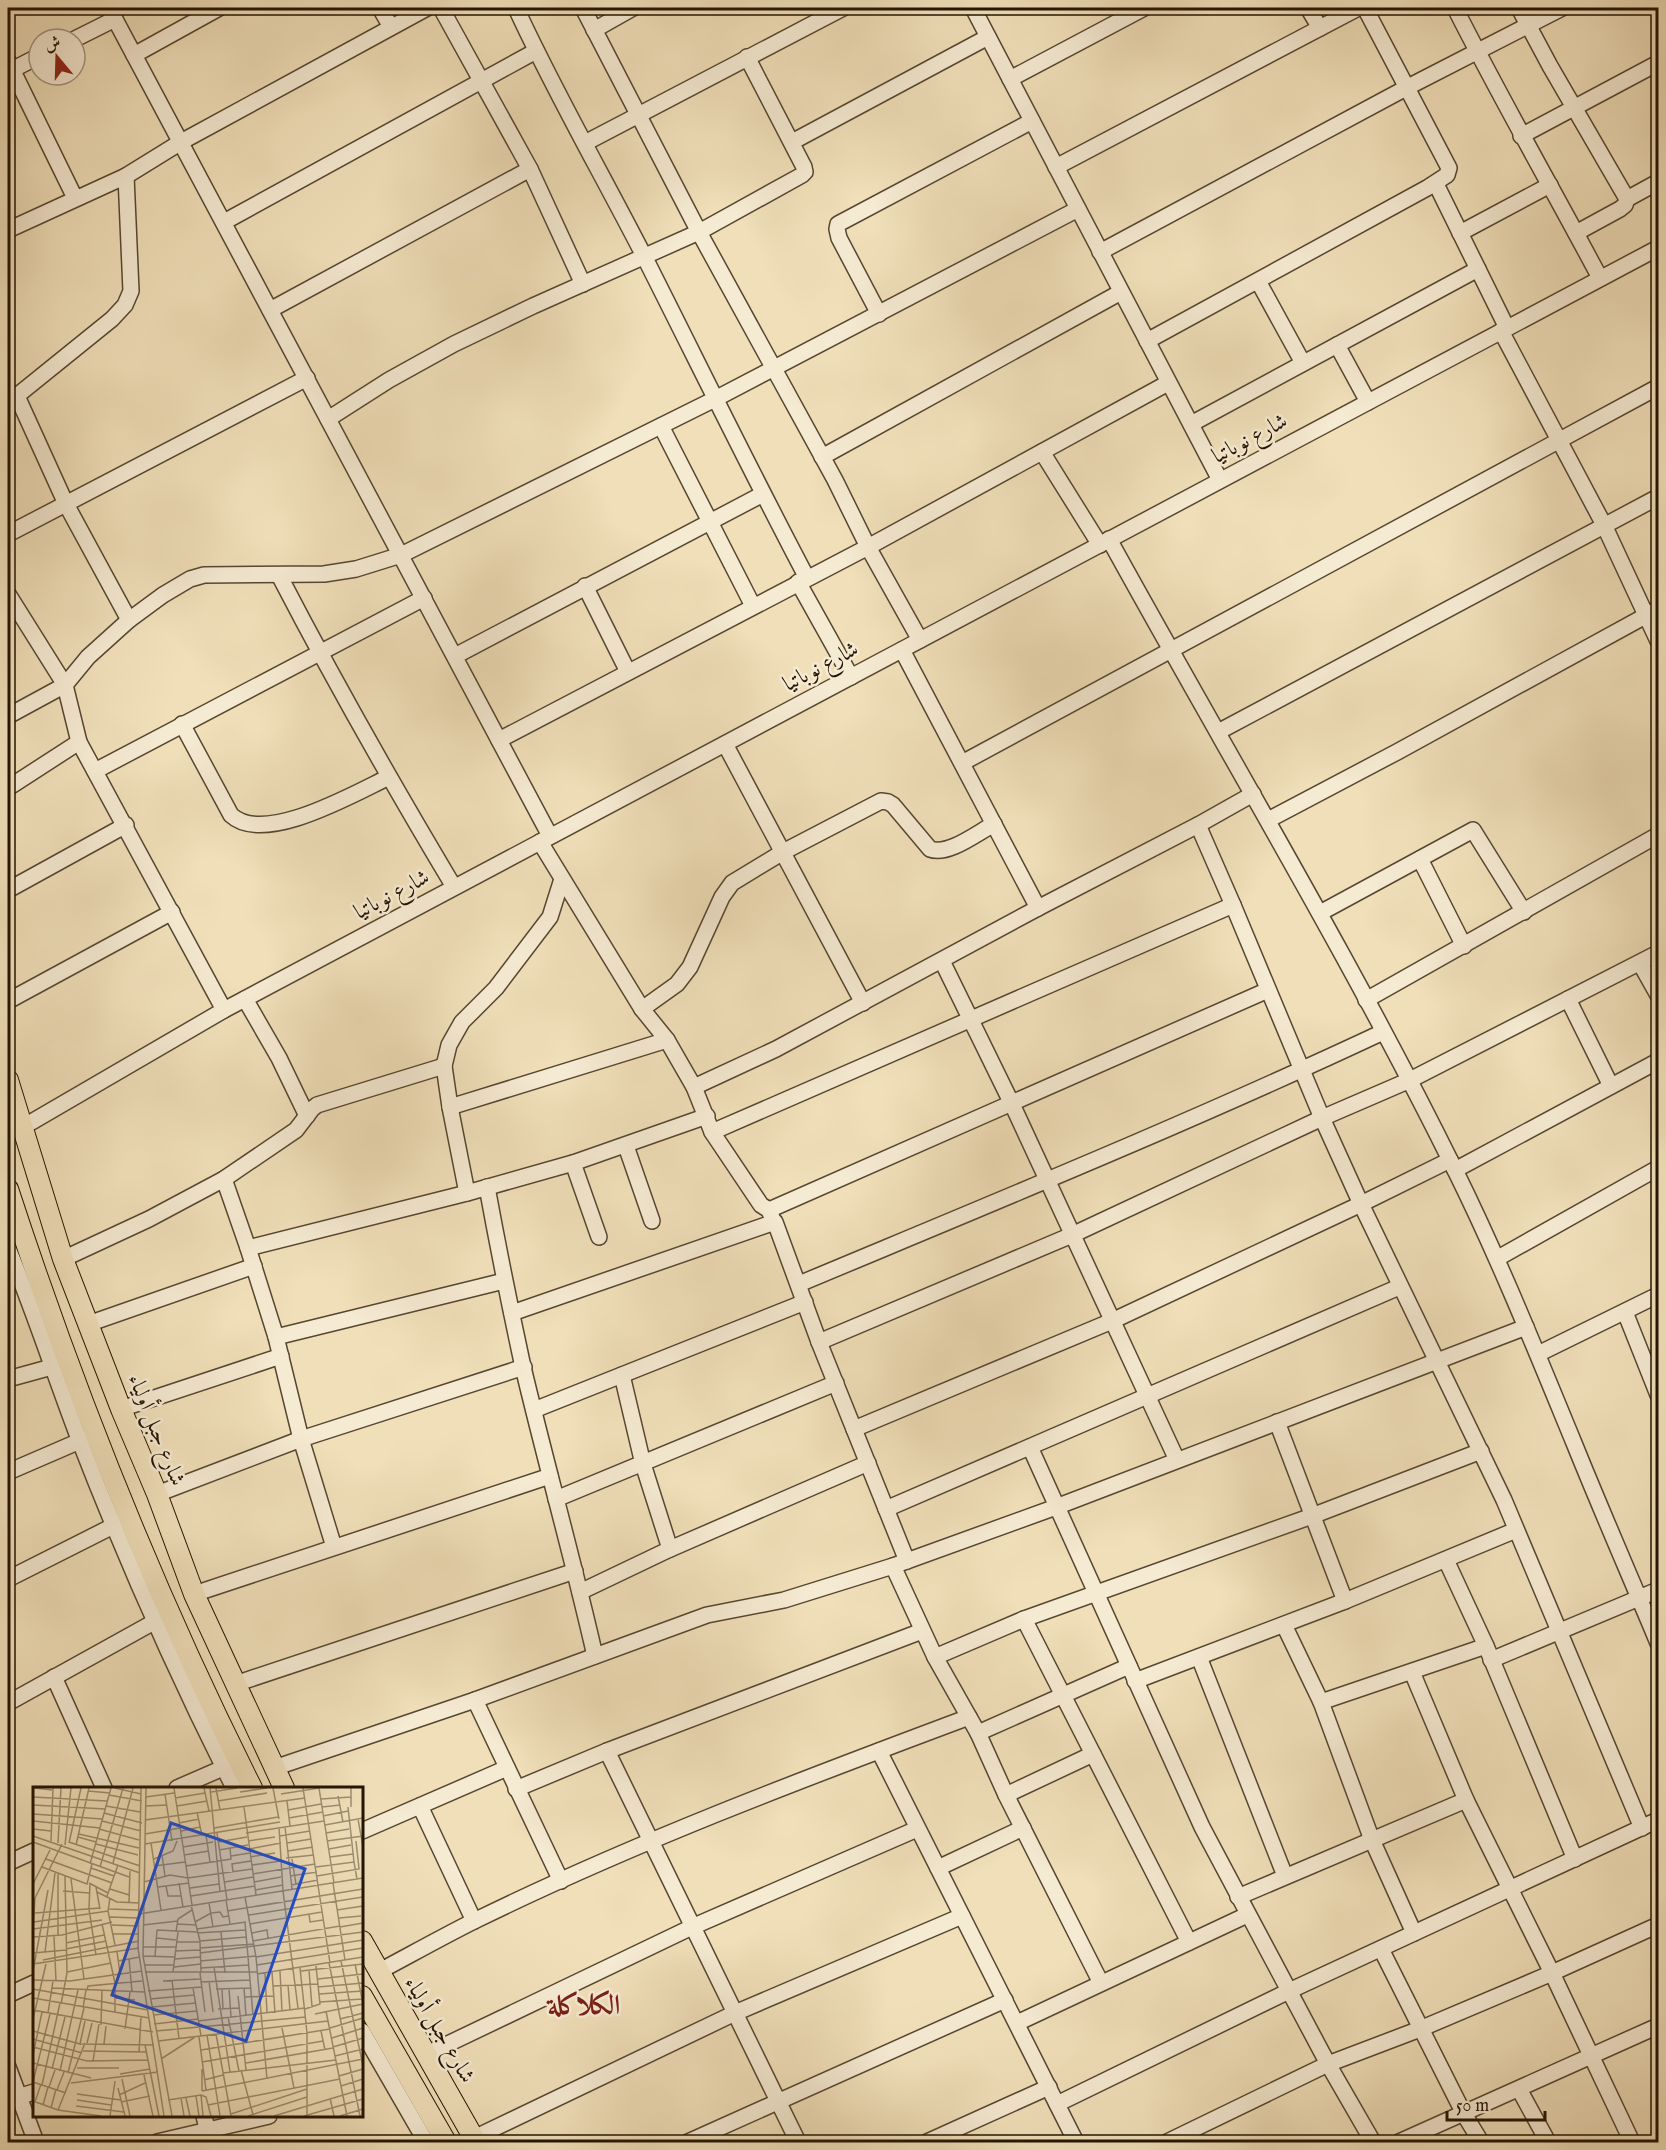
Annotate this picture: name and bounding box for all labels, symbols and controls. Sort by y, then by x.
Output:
north arrow [27,27,87,87]
text: ش [42,33,64,57]
street label: شارع نوباتيا [1207,407,1294,473]
street label: شارع نوباتيا [778,635,865,701]
street label: شارع نوباتيا [349,863,436,929]
street label: شارع جبل أولياء [118,1369,194,1491]
inset map [33,1787,363,2117]
street label: شارع جبل أولياء [395,1970,483,2090]
district label: الكلاكلة [546,1989,620,2024]
scale bar [1447,2084,1544,2122]
text: 50 m [1456,2095,1489,2118]

